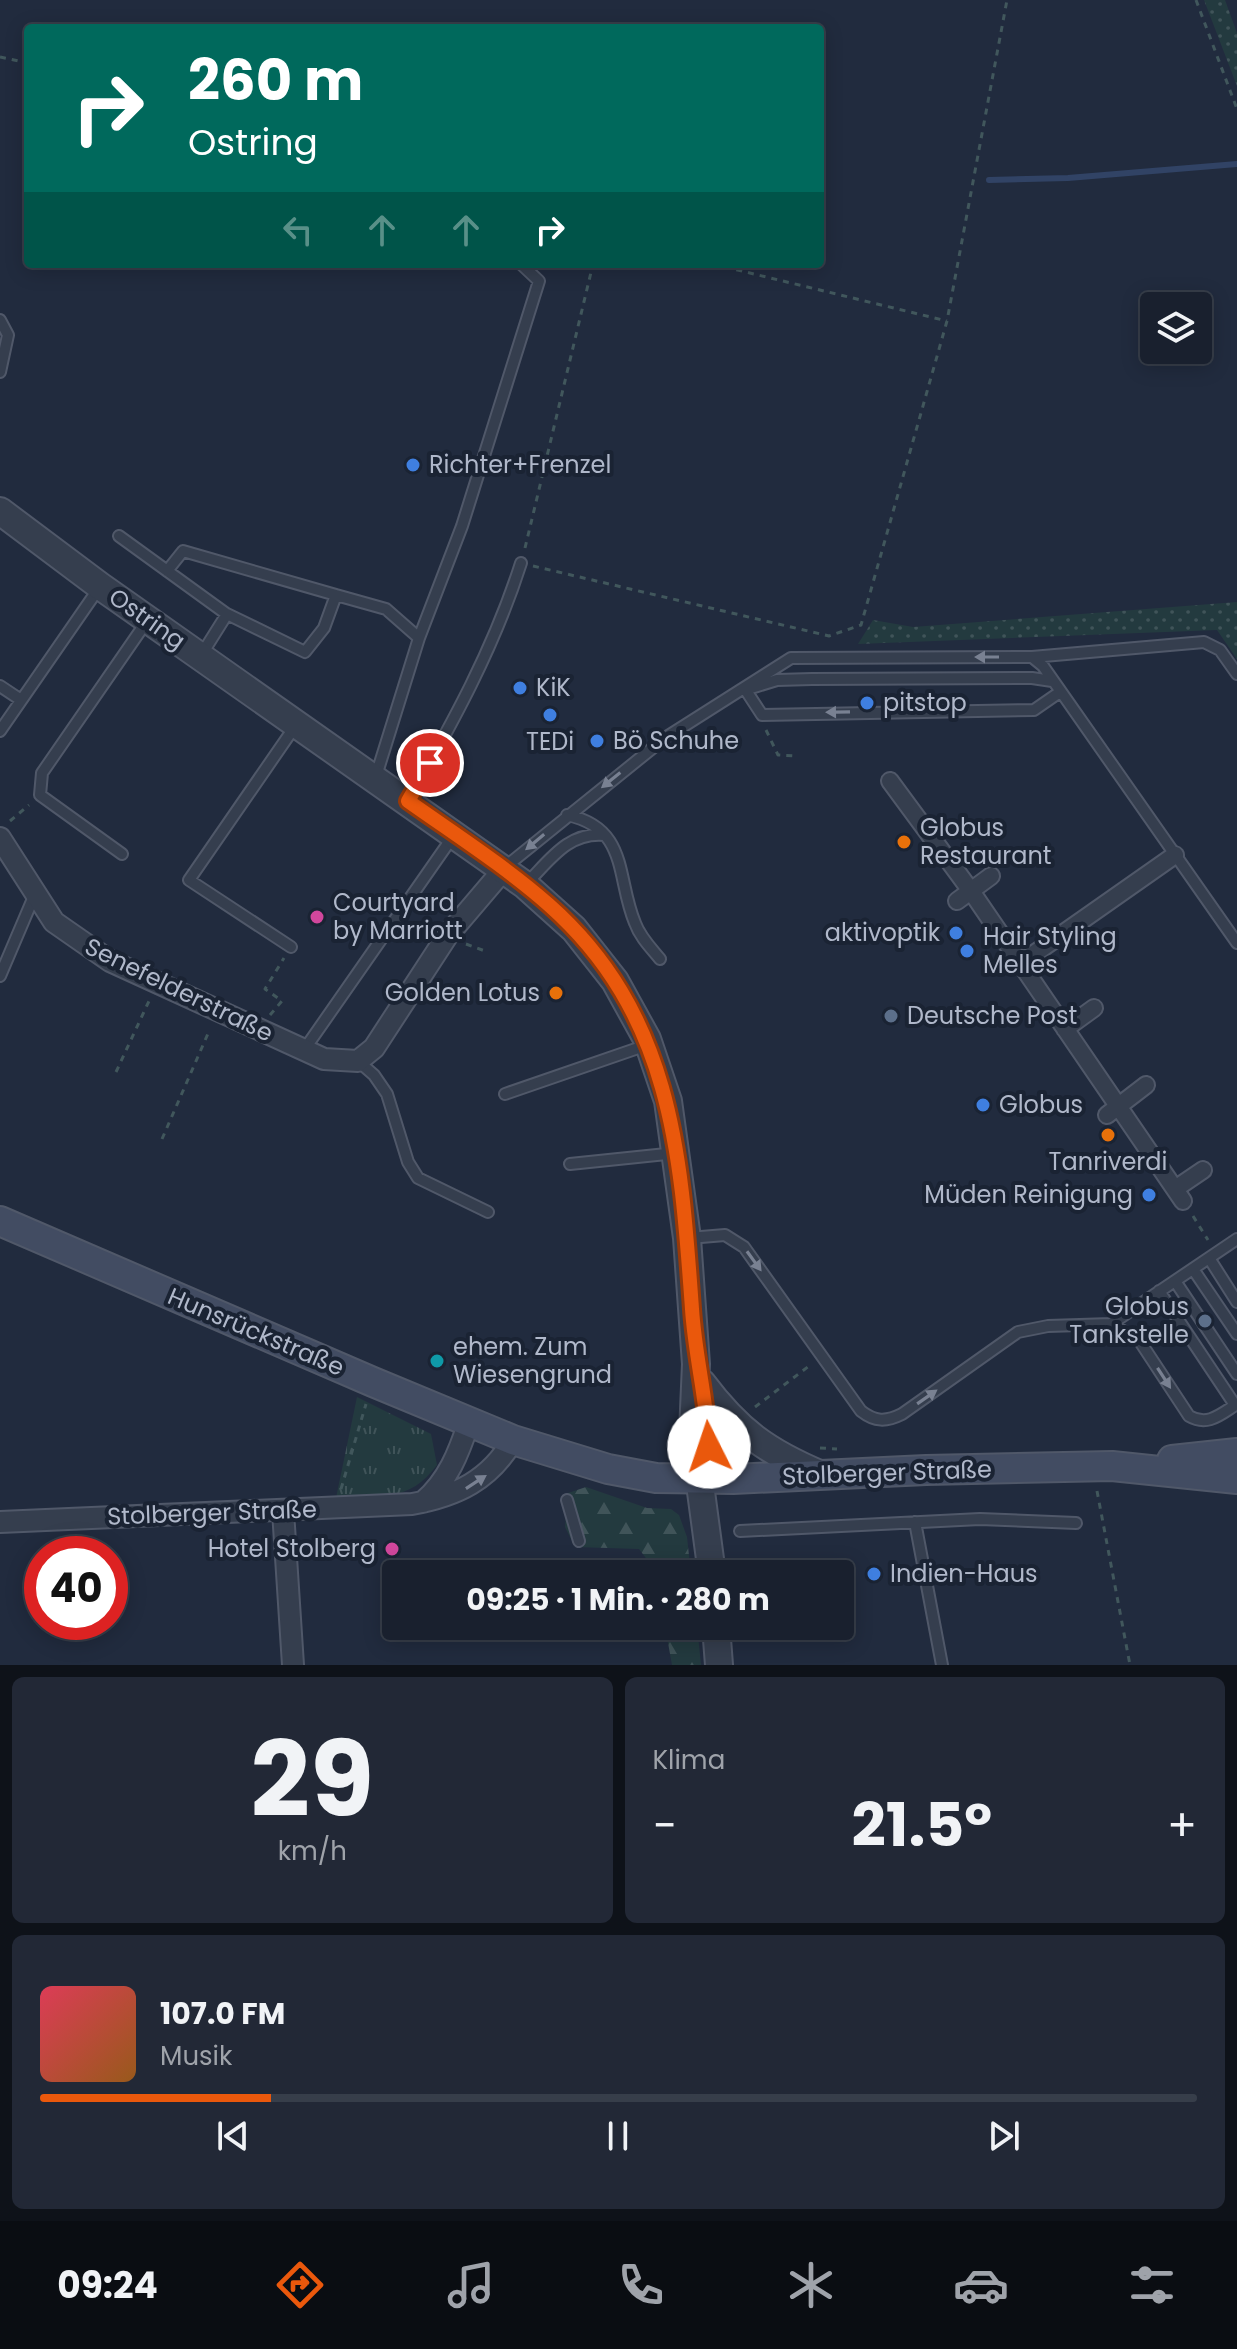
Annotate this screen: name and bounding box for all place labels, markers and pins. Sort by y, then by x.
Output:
place label: Richter+Frenzel [429,448,611,481]
marker: Richter+Frenzel [404,456,422,474]
place label: KiK [536,671,571,704]
marker: KiK [511,679,529,697]
place label: pitstop [883,686,967,719]
marker: pitstop [858,694,876,712]
marker: TEDi [541,706,559,724]
place label: Bö Schuhe [613,724,739,757]
place label: TEDi [526,725,574,758]
pin [396,729,464,797]
marker: Bö Schuhe [588,732,606,750]
place label: Globus Restaurant [920,811,1052,872]
marker: Globus Restaurant [895,833,913,851]
place label: Courtyard by Marriott [333,886,463,947]
marker: Courtyard by Marriott [308,908,326,926]
place label: aktivoptik [825,916,941,949]
place label: Hair Styling Melles [983,920,1117,981]
marker: aktivoptik [947,924,965,942]
marker: Hair Styling Melles [958,942,976,960]
place label: Golden Lotus [385,976,540,1009]
marker: Golden Lotus [547,984,565,1002]
place label: Deutsche Post [907,999,1077,1032]
marker: Deutsche Post [882,1007,900,1025]
place label: Globus [999,1088,1083,1121]
marker: Globus [974,1096,992,1114]
marker: Tanriverdi [1099,1126,1117,1144]
place label: Tanriverdi [1049,1145,1167,1178]
place label: Müden Reinigung [924,1178,1133,1211]
marker: Müden Reinigung [1140,1186,1158,1204]
place label: Globus Tankstelle [1069,1290,1189,1351]
marker: Globus Tankstelle [1196,1312,1214,1330]
place label: ehem. Zum Wiesengrund [453,1330,612,1391]
marker: ehem. Zum Wiesengrund [428,1352,446,1370]
place label: Hotel Stolberg [208,1532,376,1565]
marker: Hotel Stolberg [383,1540,401,1558]
place label: Indien-Haus [890,1557,1038,1590]
marker: Indien-Haus [865,1565,883,1583]

